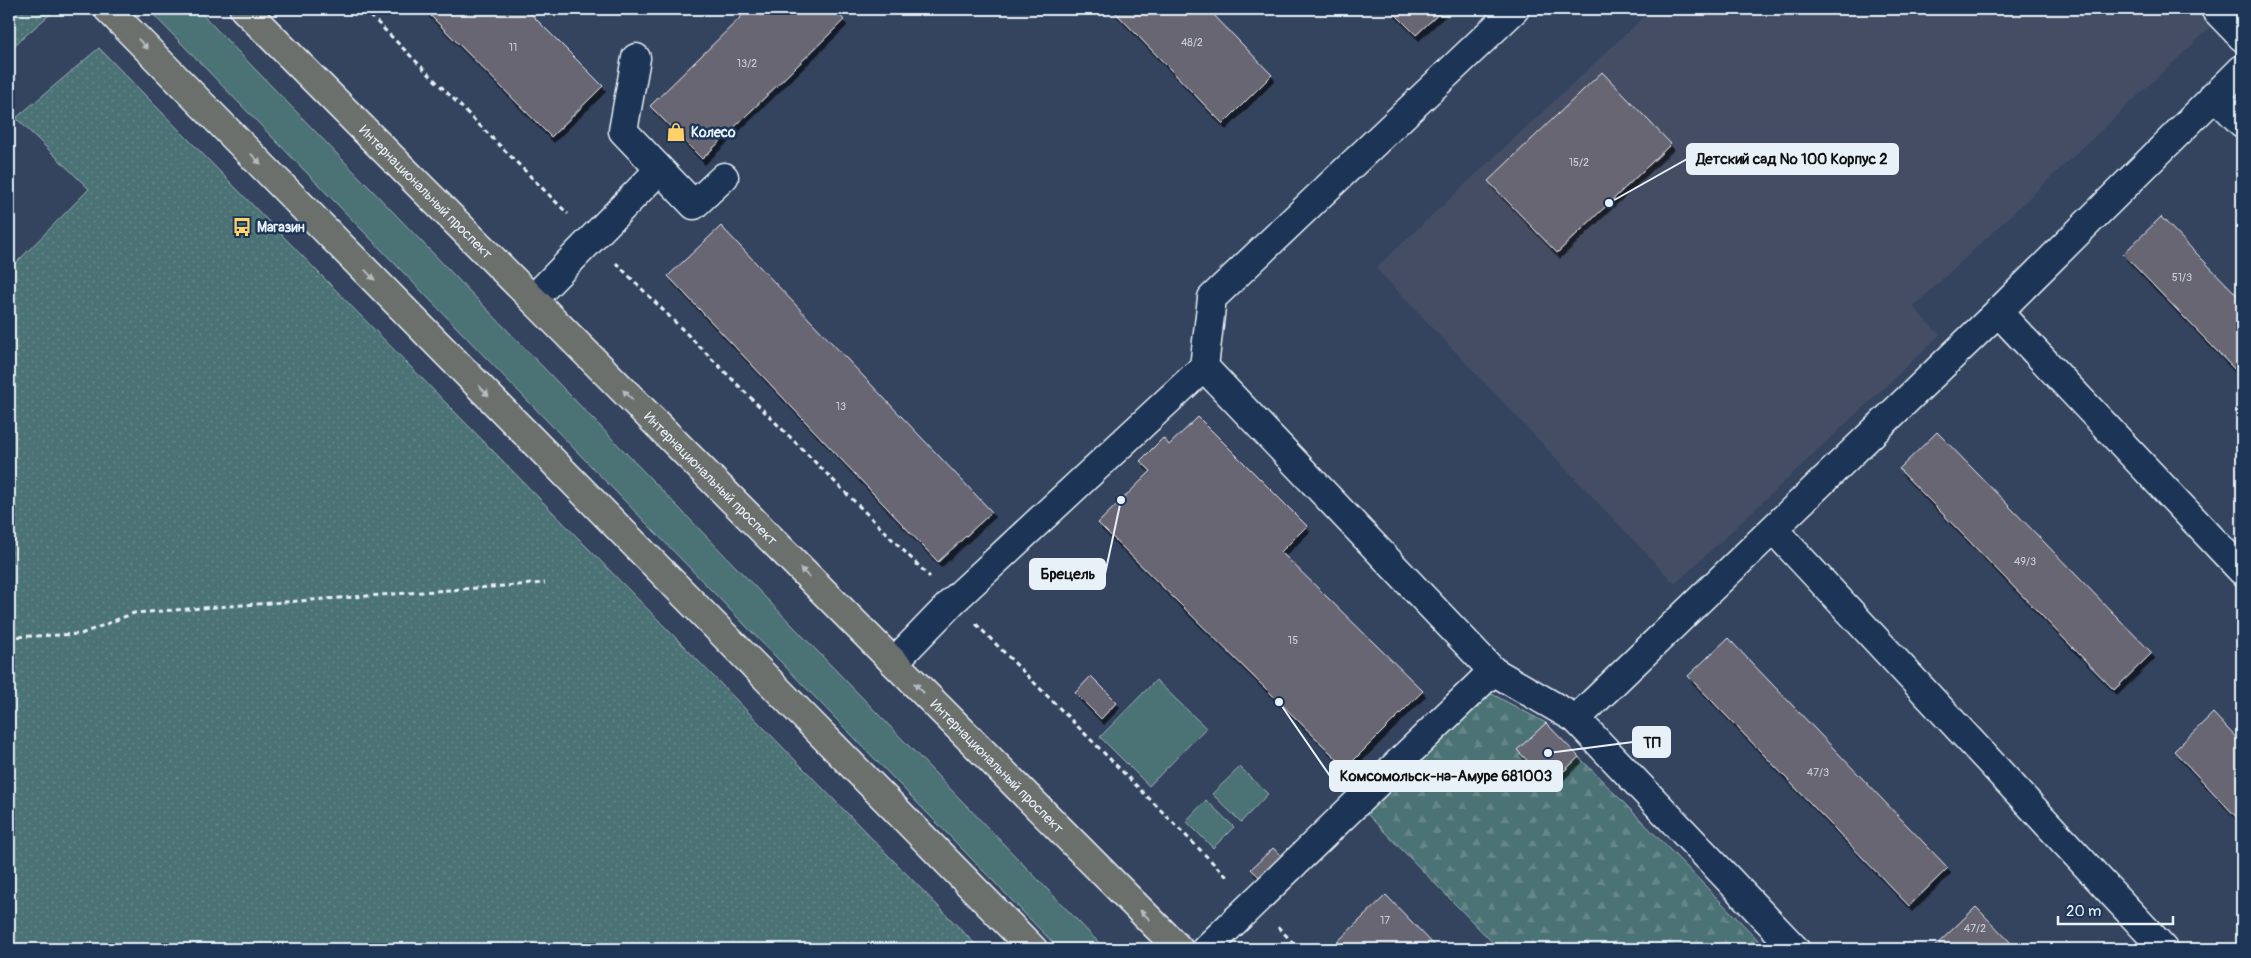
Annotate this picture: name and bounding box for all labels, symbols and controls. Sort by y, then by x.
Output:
house number: 48/2 [1181,36,1203,49]
one-way arrow [136,37,148,49]
house number: 11 [509,41,517,54]
house number: 13/2 [737,57,757,70]
street label: Интернациональный проспект [356,121,496,262]
shop icon: Колесо [665,121,687,143]
place label: Колесо [691,124,736,141]
callout: Детский сад № 100 Корпус 2 [1687,144,1898,174]
text: Детский сад № 100 Корпус 2 [1695,150,1888,169]
one-way arrow [250,153,262,165]
house number: 15/2 [1569,156,1589,169]
bus stop icon: Магазин [231,216,253,238]
place label: Магазин [257,219,305,236]
one-way arrow [364,269,376,281]
house number: 51/3 [2172,271,2192,284]
one-way arrow [478,385,490,397]
one-way arrow [623,389,635,401]
house number: 13 [836,400,846,413]
street label: Интернациональный проспект [641,408,781,549]
house number: 49/3 [2014,555,2036,568]
callout: Брецель [1030,559,1105,589]
text: Брецель [1040,565,1096,584]
one-way arrow [799,567,811,579]
house number: 15 [1288,634,1298,647]
one-way arrow [913,682,925,694]
street label: Интернациональный проспект [927,696,1067,837]
callout: ТП [1633,727,1670,757]
text: ТП [1642,734,1661,753]
callout: Комсомольск-на-Амуре 681003 [1330,761,1562,791]
house number: 47/3 [1807,766,1829,779]
text: Комсомольск-на-Амуре 681003 [1340,767,1552,786]
scale bar [2058,893,2174,925]
text: 20 m [2066,902,2101,921]
one-way arrow [1139,909,1151,921]
house number: 17 [1380,914,1390,927]
house number: 47/2 [1964,922,1986,935]

